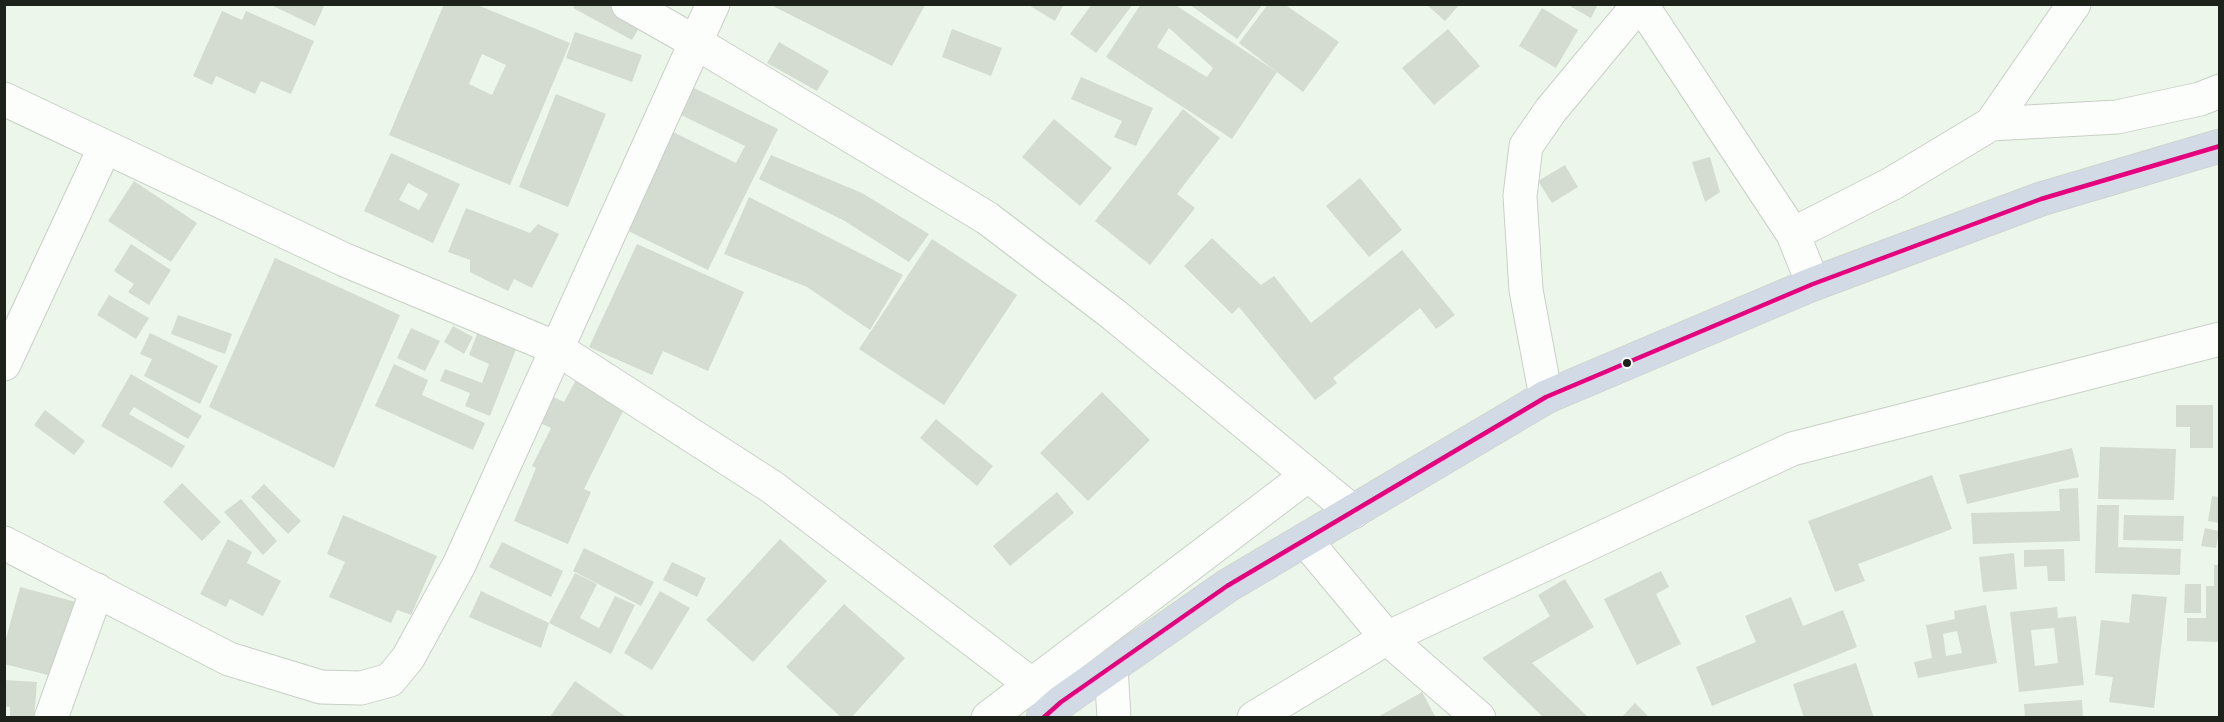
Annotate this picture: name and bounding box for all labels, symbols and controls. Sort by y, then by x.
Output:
unlabelled marker [1621,357,1633,369]

